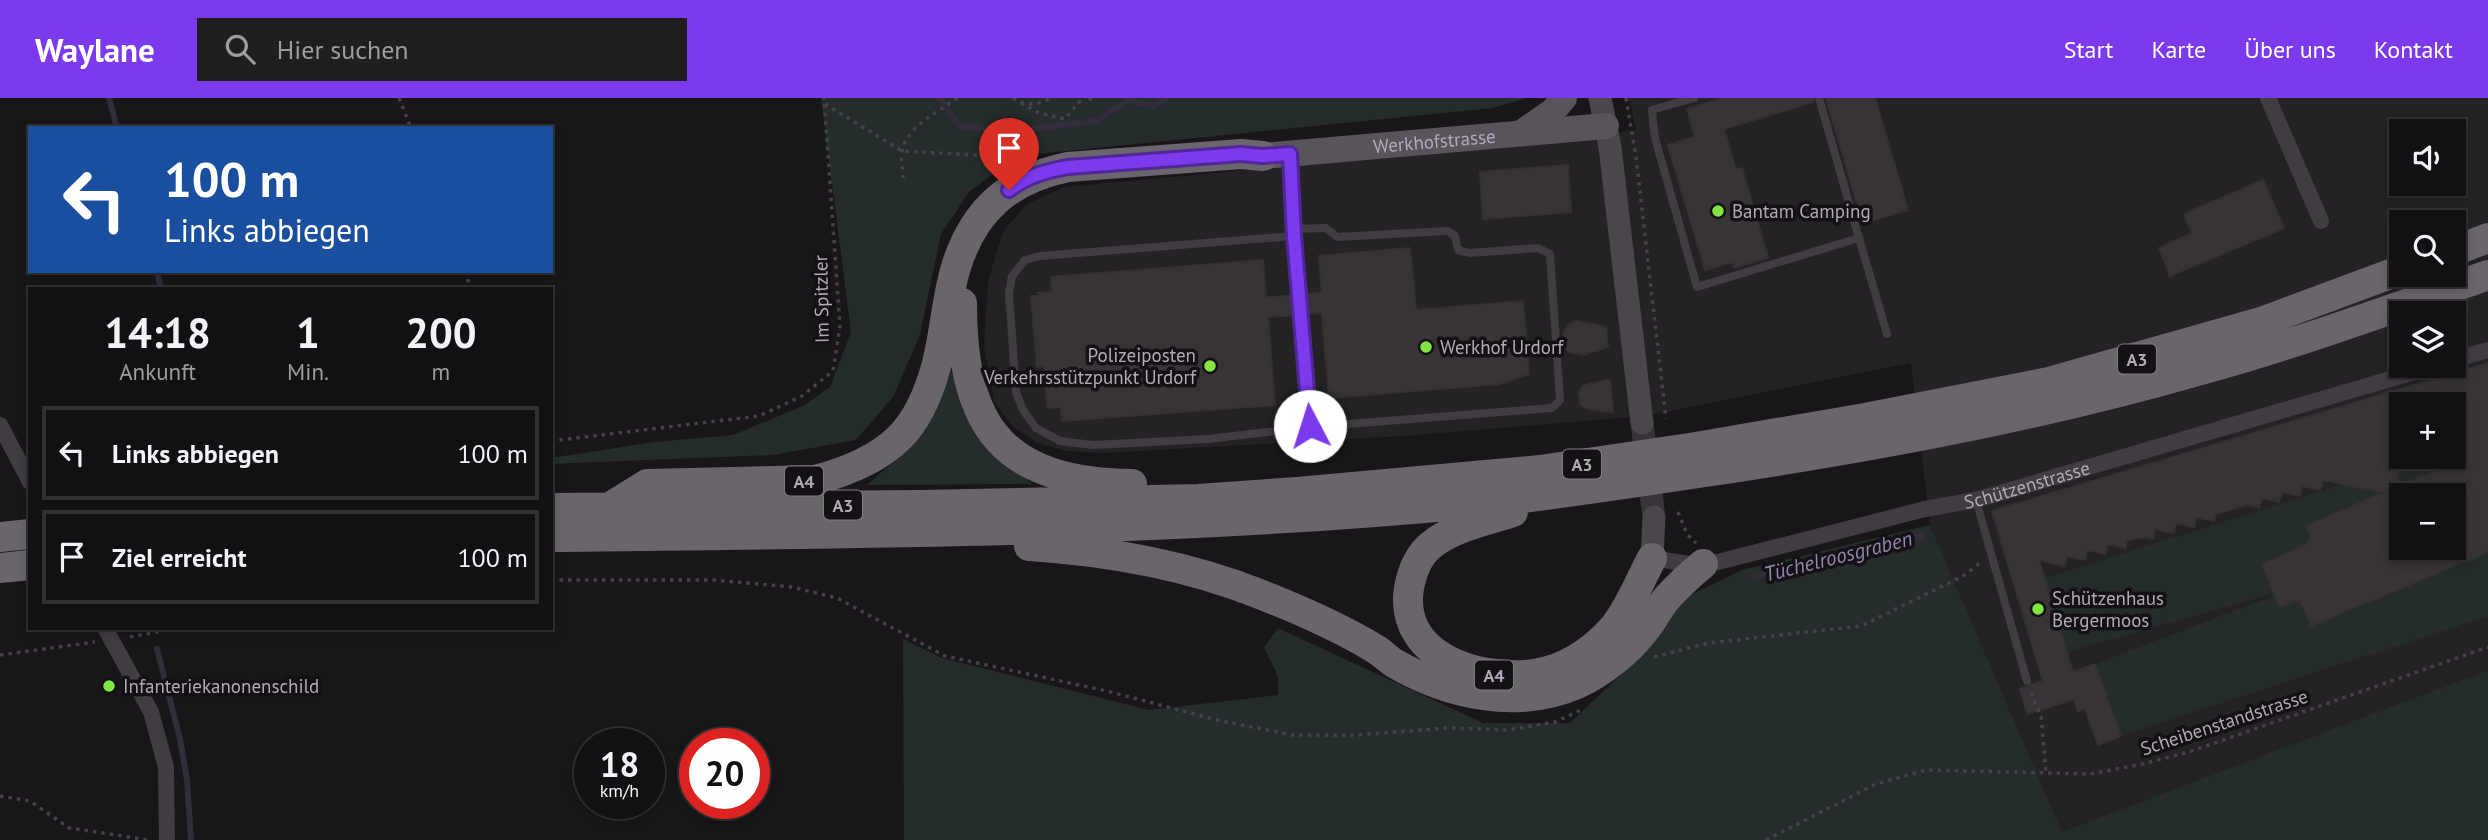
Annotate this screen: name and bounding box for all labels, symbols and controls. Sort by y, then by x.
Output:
search box [197,18,687,81]
text: Waylane [35,28,155,71]
icon: search [221,30,259,68]
text: Hier suchen [277,33,409,66]
text: Start [2064,34,2113,65]
text: Karte [2151,34,2206,65]
text: Über uns [2244,34,2336,65]
text: Kontakt [2374,34,2453,65]
pin [979,118,1039,190]
map controls [2389,119,2466,560]
button: sound [2389,119,2466,196]
street label: Werkhofstrasse [1372,124,1496,158]
icon: arrive [990,129,1028,167]
text: 100 m [164,147,299,211]
icon: left [49,154,140,245]
place label: Bantam Camping [1732,199,1871,223]
marker: Bantam Camping [1710,203,1726,219]
text: Links abbiegen [164,209,370,251]
button: search [2389,210,2466,287]
street label: Im Spitzler [808,254,834,343]
button: layers [2389,301,2466,378]
text: 14:18 [104,305,211,360]
text: 1 [296,305,320,360]
text: 200 [405,305,477,360]
place label: Werkhof Urdorf [1440,335,1564,359]
marker: Werkhof Urdorf [1418,339,1434,355]
place label: Polizeiposten Verkehrsstützpunkt Urdorf [983,343,1197,389]
road number: A3 [2118,344,2156,374]
text: Ankunft [119,357,196,386]
text: Min. [287,357,329,386]
text: m [432,357,450,386]
marker: Polizeiposten Verkehrsstützpunkt Urdorf [1202,358,1218,374]
position arrow [1273,389,1347,463]
button: + [2389,392,2466,469]
icon: left [53,434,91,472]
text: Links abbiegen [112,437,279,470]
text: 100 m [457,437,528,470]
road number: A3 [1563,450,1601,478]
street label: Schützenstrasse [1962,455,2093,514]
road number: A4 [785,466,823,496]
button: − [2389,483,2466,560]
road number: A3 [824,491,862,520]
water label: Tüchelroosgraben [1761,525,1915,587]
icon: arrive [53,538,91,576]
text: Ziel erreicht [112,541,247,574]
text: 100 m [457,541,528,574]
place label: Schützenhaus Bergermoos [2052,586,2164,632]
marker: Schützenhaus Bergermoos [2030,601,2046,617]
road number: A4 [1475,660,1513,690]
place label: Infanteriekanonenschild [123,674,319,698]
marker: Infanteriekanonenschild [101,678,117,694]
street label: Scheibenstandstrasse [2137,684,2311,760]
speed limit sign: 20 [679,728,770,819]
text: 18 [600,741,639,787]
text: km/h [600,779,639,802]

